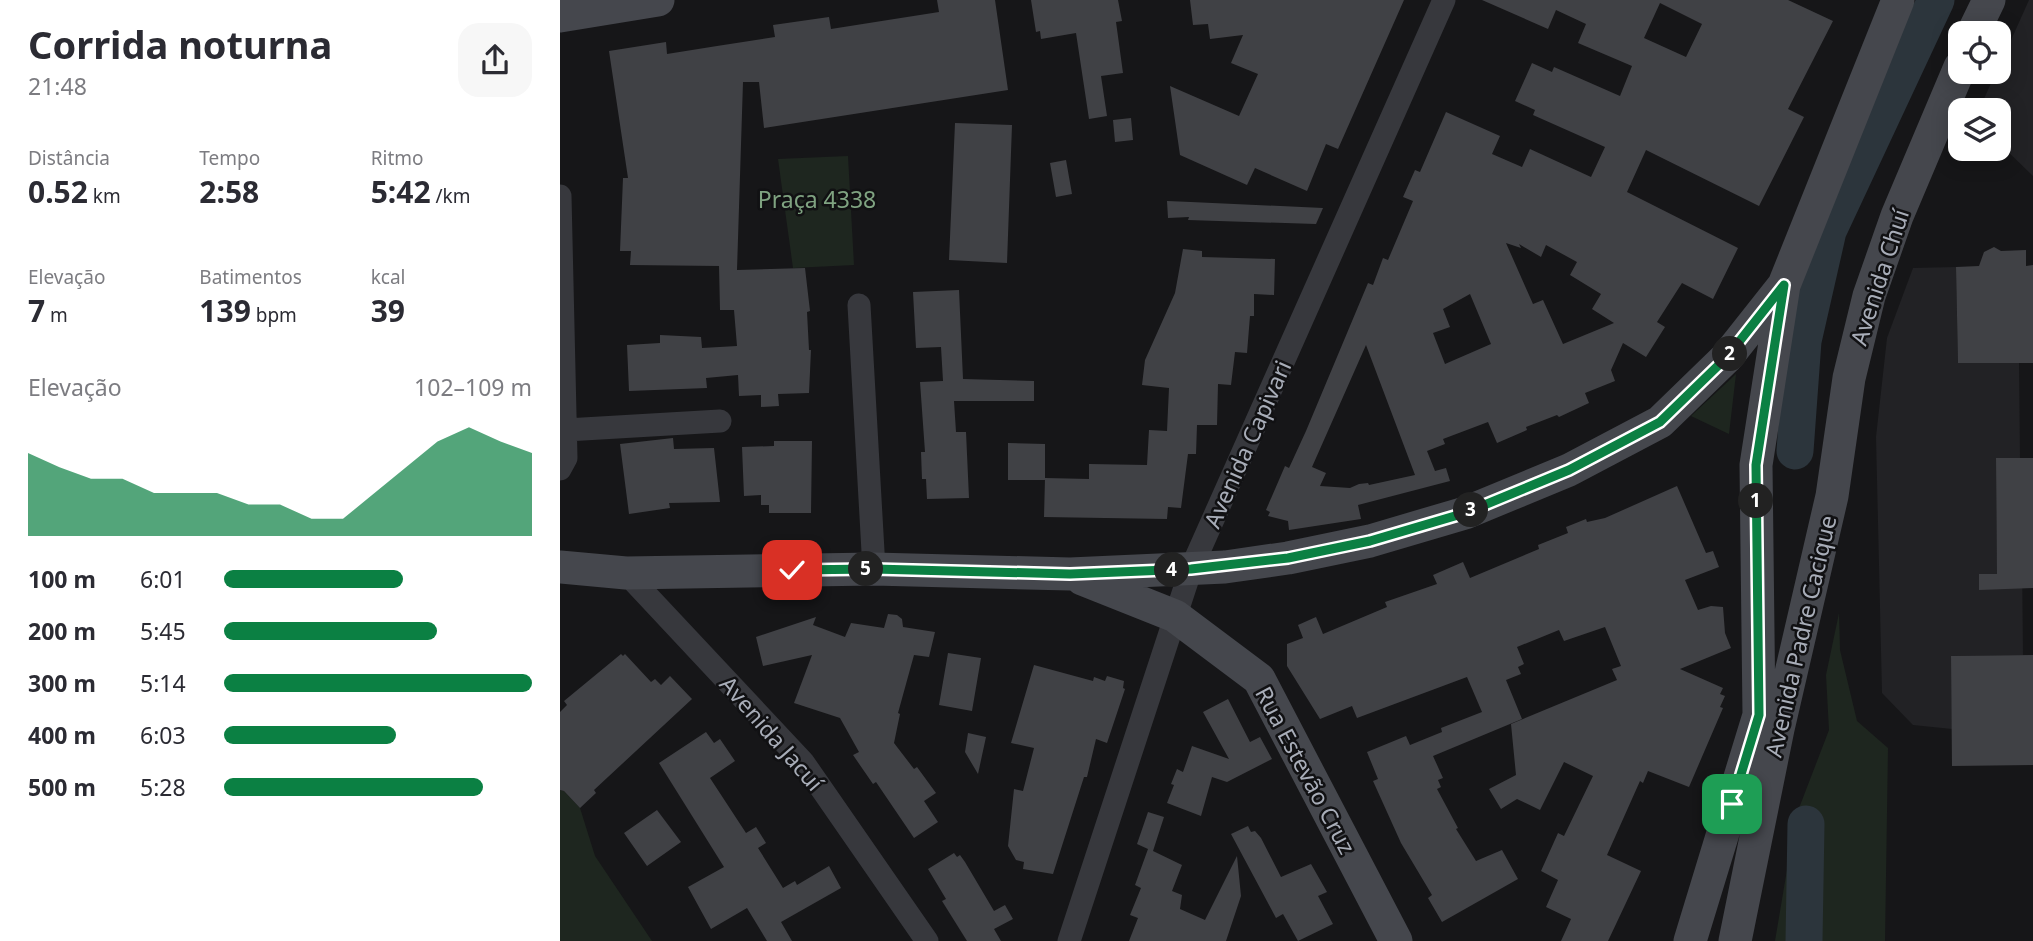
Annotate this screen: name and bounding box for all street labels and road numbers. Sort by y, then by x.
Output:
street label: Avenida Chuí [1842,204,1916,349]
street label: Avenida Capivari [1196,355,1298,533]
street label: Avenida Padre Cacique [1757,512,1843,760]
street label: Avenida Jacuí [713,669,832,798]
street label: Rua Estevão Cruz [1248,681,1364,859]

